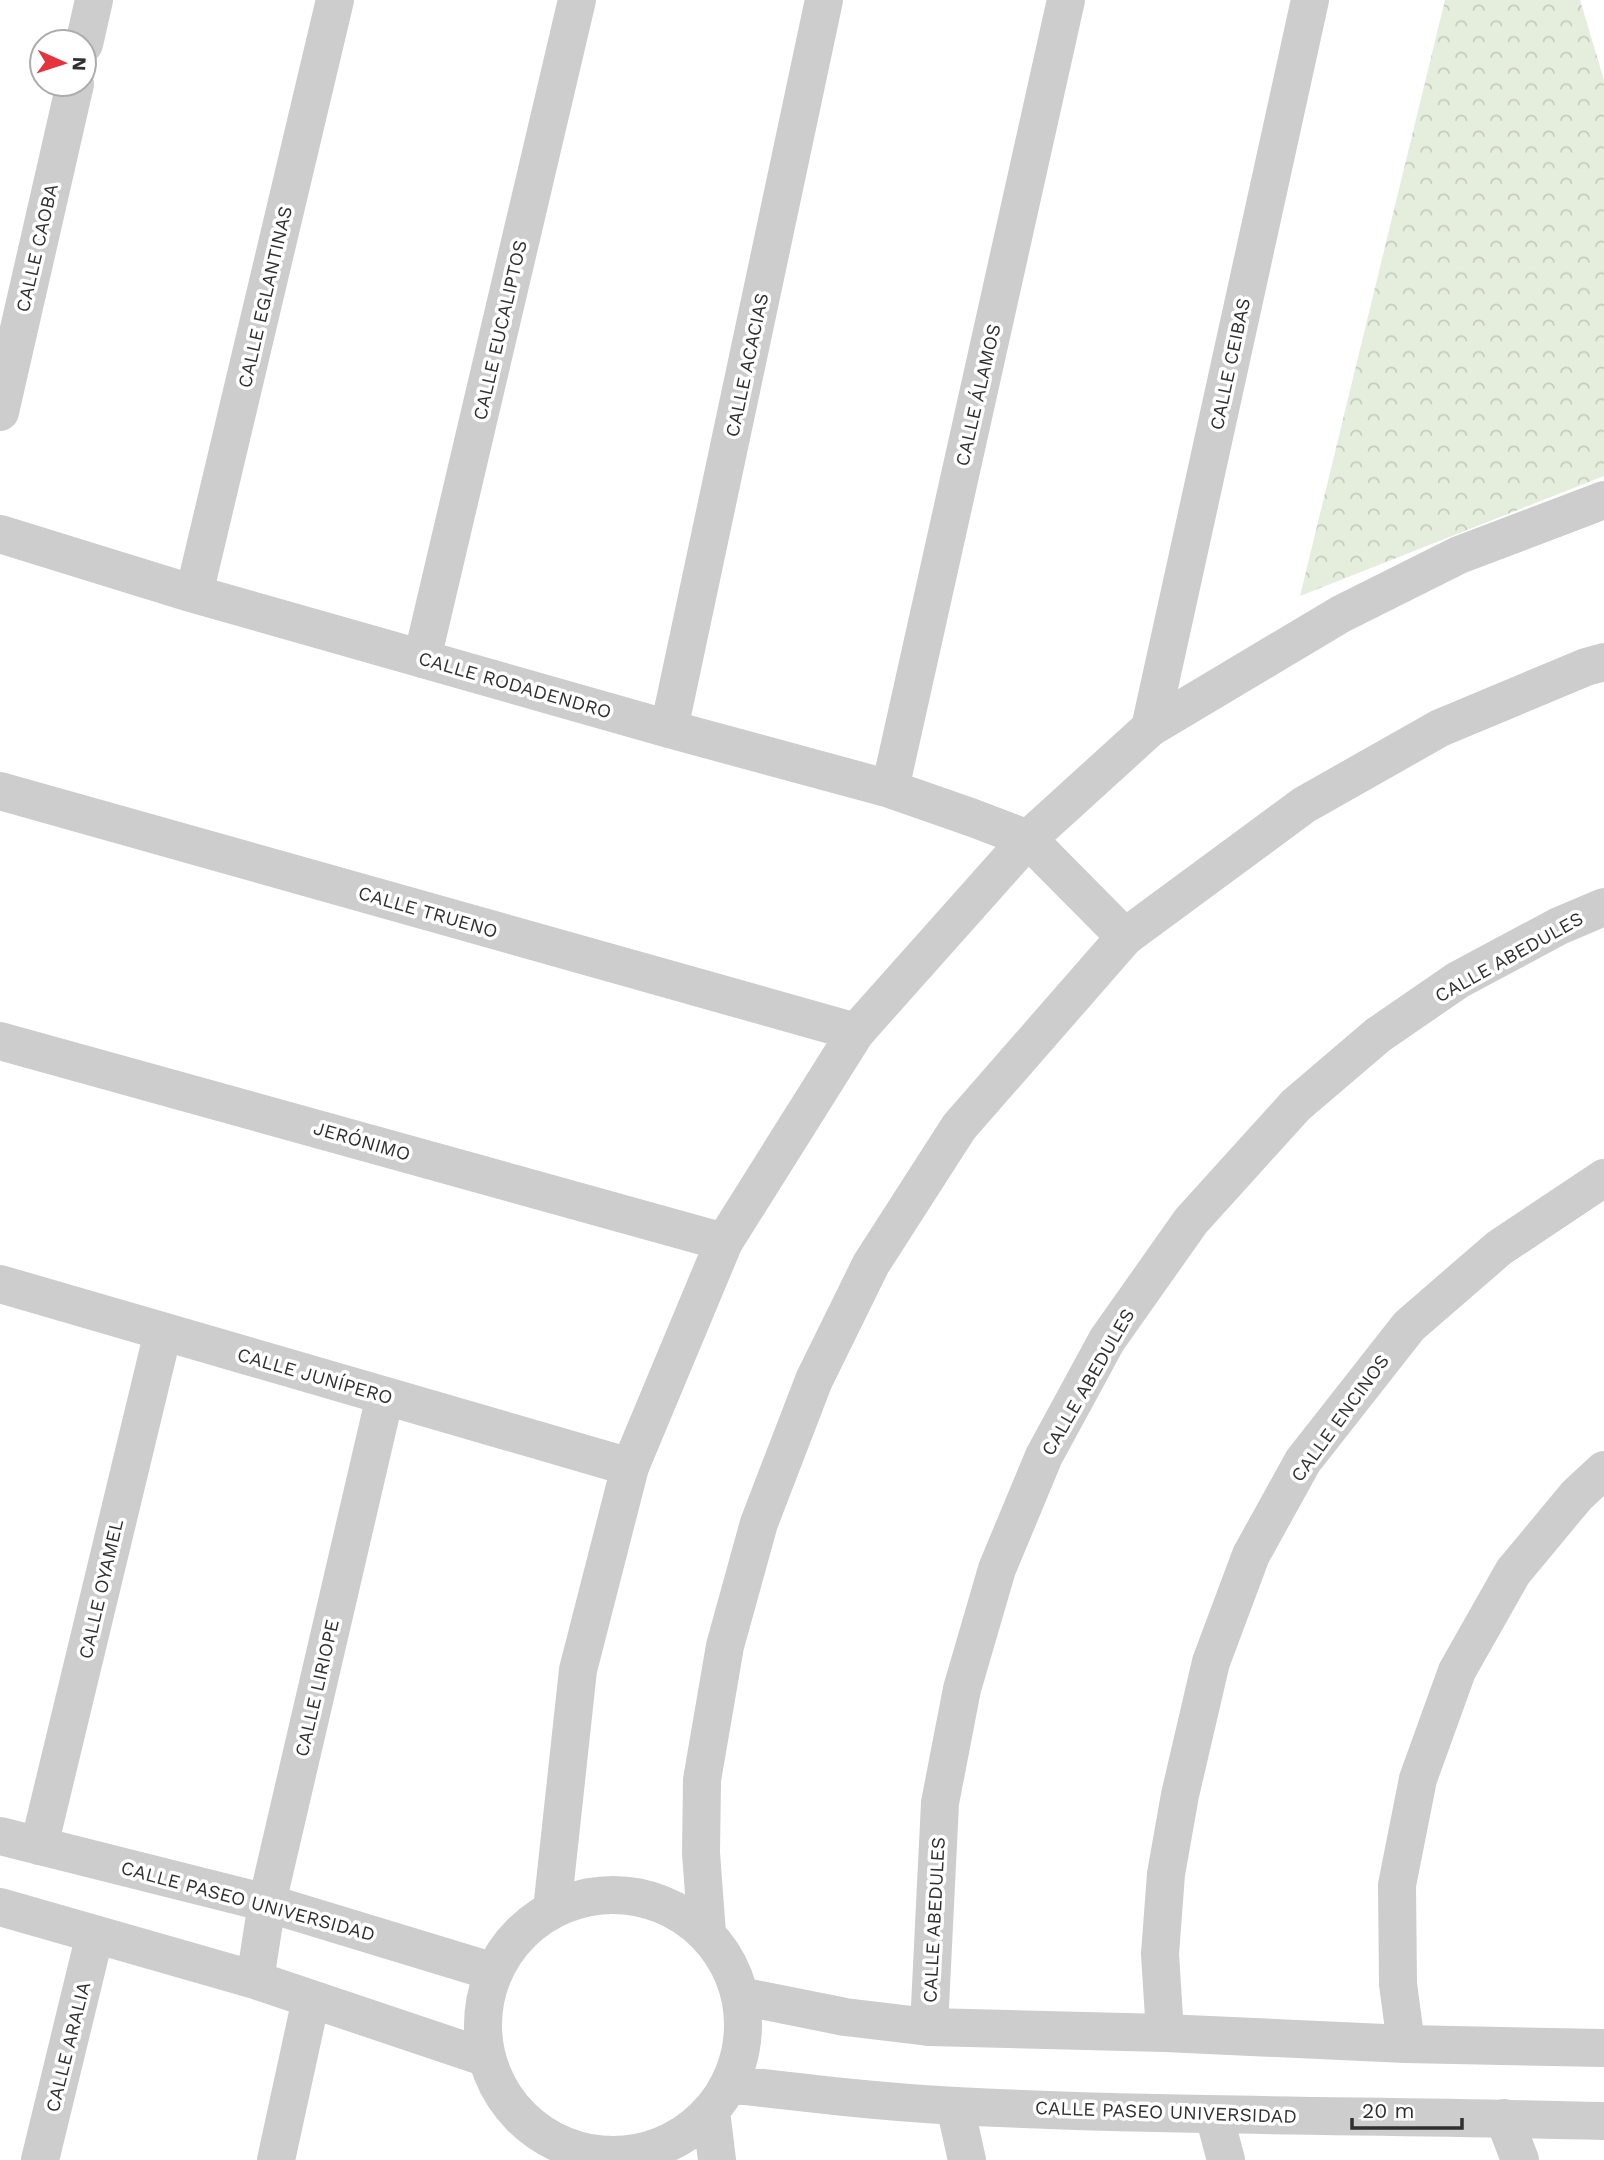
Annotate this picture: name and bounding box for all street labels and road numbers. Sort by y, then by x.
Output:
street label: CALLE CAOBA [11,181,63,314]
street label: CALLE EGLANTINAS [233,204,297,390]
street label: CALLE EUCALIPTOS [468,238,532,422]
street label: CALLE ACACIAS [721,291,773,439]
street label: CALLE CEIBAS [1205,296,1255,432]
street label: CALLE ÁLAMOS [950,322,1006,468]
street label: CALLE RODADENDRO [416,646,614,724]
street label: CALLE TRUENO [356,881,500,943]
street label: CALLE ABEDULES [1431,907,1587,1007]
street label: JERÓNIMO [311,1116,413,1166]
street label: CALLE ABEDULES [1037,1304,1139,1460]
street label: CALLE JUNÍPERO [235,1343,395,1409]
street label: CALLE ENCINOS [1286,1350,1394,1486]
street label: CALLE OYAMEL [74,1517,128,1661]
street label: CALLE LIRIOPE [290,1617,344,1759]
street label: CALLE ABEDULES [918,1836,950,2004]
street label: CALLE PASEO UNIVERSIDAD [118,1856,378,1946]
street label: CALLE ARALIA [41,1979,95,2114]
street label: CALLE PASEO UNIVERSIDAD [1035,2096,1297,2128]

